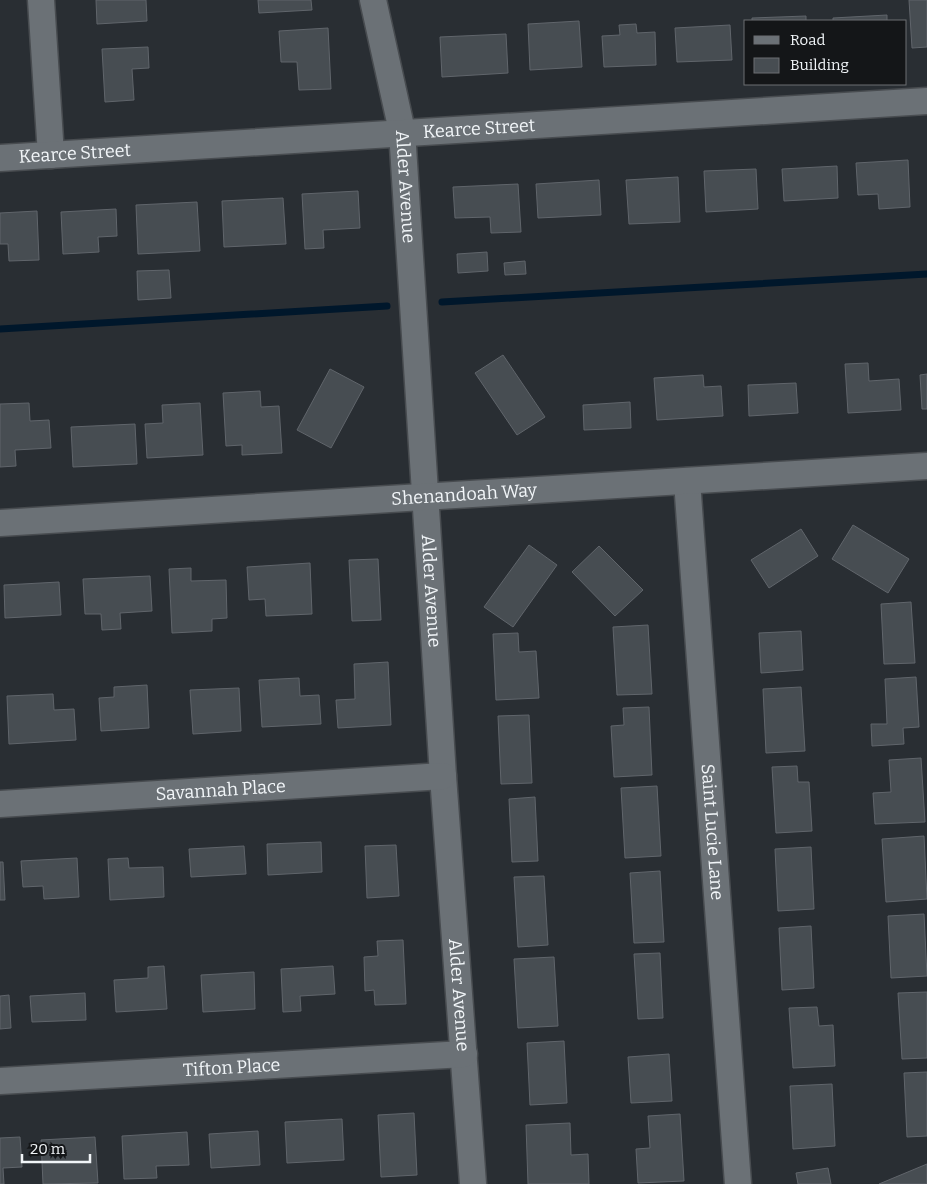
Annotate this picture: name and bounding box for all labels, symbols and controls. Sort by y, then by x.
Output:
legend [744,20,907,85]
text: Road [790,31,825,49]
text: Building [790,56,849,74]
street label: Kearce Street [422,114,536,143]
street label: Alder Avenue [391,130,420,244]
street label: Kearce Street [18,139,132,168]
street label: Shenandoah Way [391,479,538,510]
street label: Alder Avenue [417,534,446,648]
street label: Saint Lucie Lane [697,763,728,901]
street label: Savannah Place [155,775,286,805]
street label: Alder Avenue [444,938,474,1052]
street label: Tifton Place [182,1054,281,1081]
scale bar [22,1132,90,1164]
text: 20 m [30,1140,66,1158]

